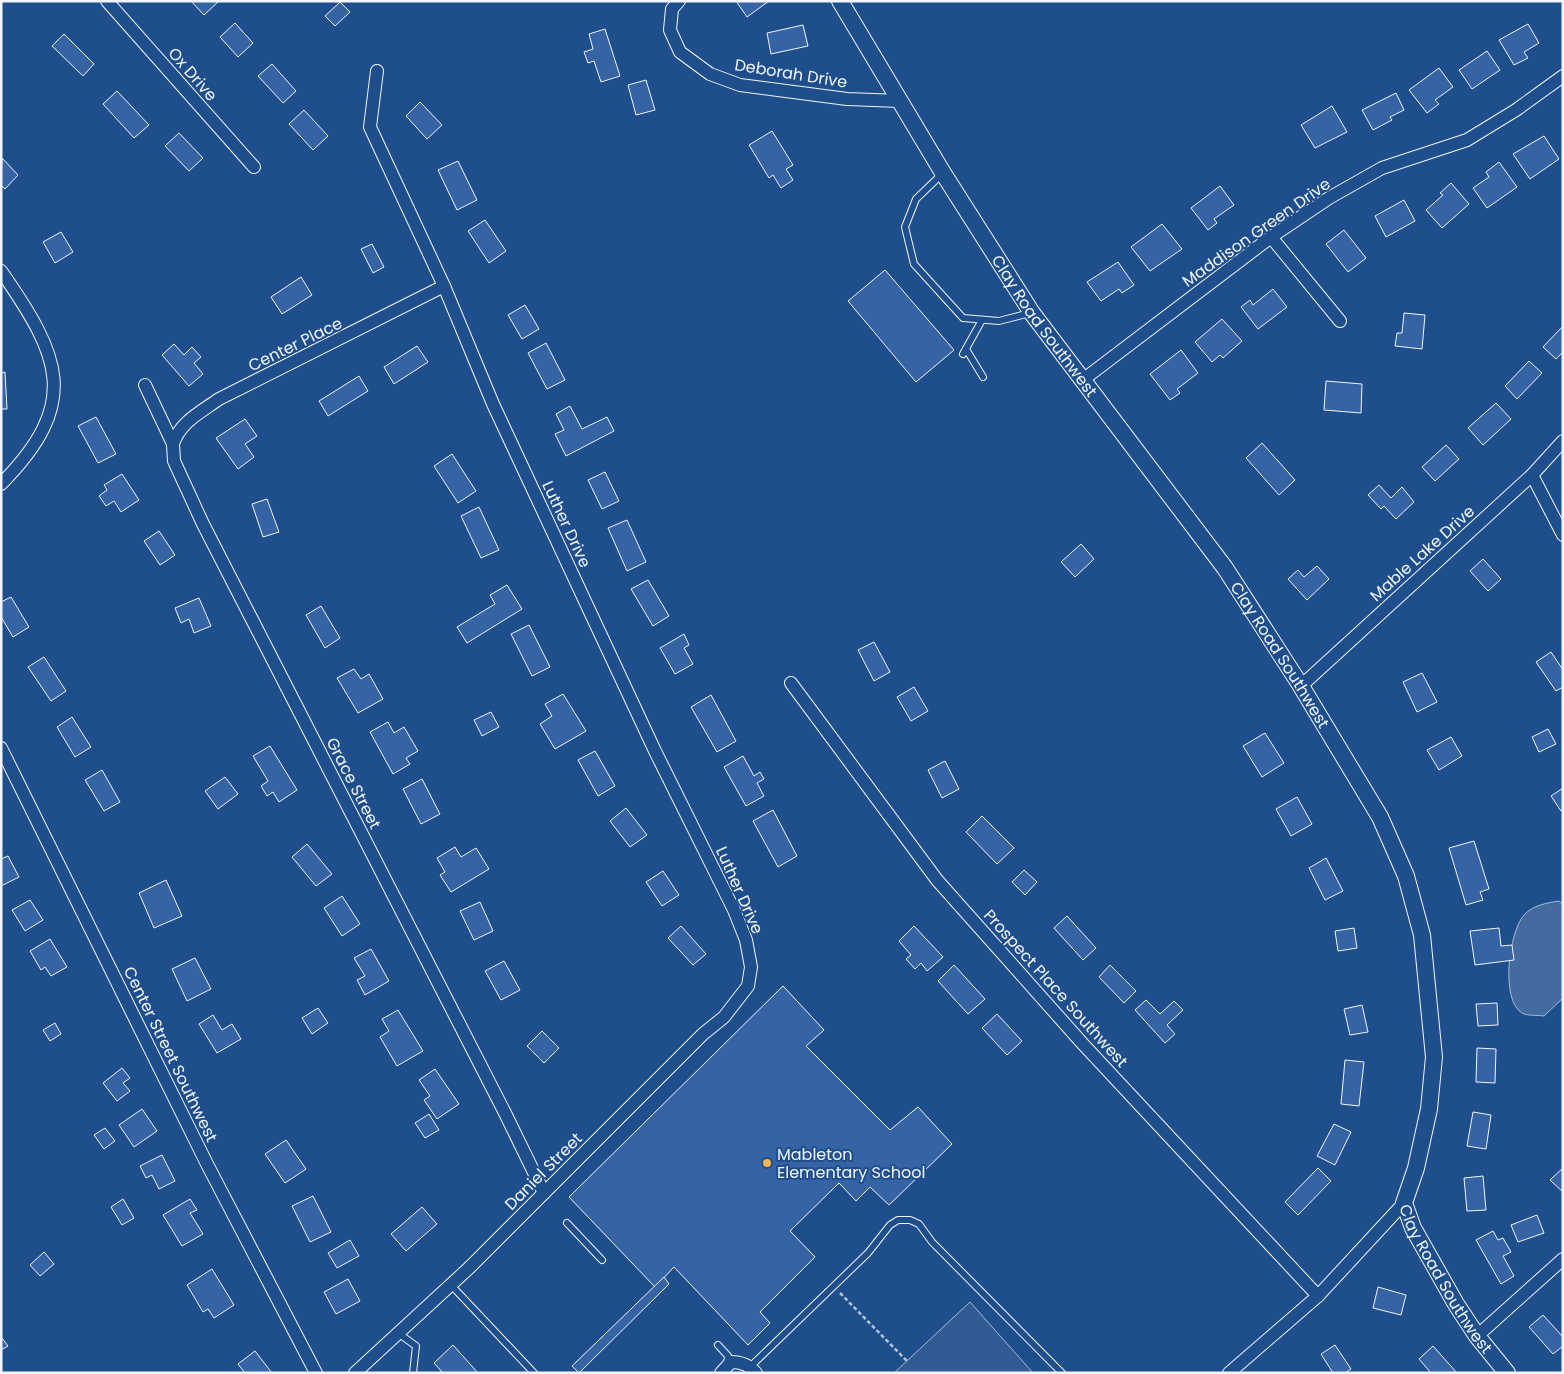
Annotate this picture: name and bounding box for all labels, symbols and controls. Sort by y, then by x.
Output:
street label: Ox Drive [163,42,223,106]
street label: Deborah Drive [733,53,849,94]
street label: Maddison Green Drive [1178,172,1335,292]
street label: Clay Road Southwest [986,250,1103,402]
street label: Center Place [244,312,346,377]
street label: Luther Drive [536,477,597,572]
street label: Mable Lake Drive [1365,500,1480,607]
street label: Clay Road Southwest [1225,577,1335,733]
street label: Grace Street [321,733,387,833]
street label: Luther Drive [710,843,769,938]
street label: Prospect Place Southwest [978,904,1133,1072]
street label: Center Street Southwest [118,963,223,1146]
street label: Daniel Street [499,1127,587,1215]
place label: Mableton Elementary School [777,1143,925,1184]
marker: Mableton Elementary School [761,1157,773,1169]
street label: Clay Road Southwest [1393,1201,1498,1359]

